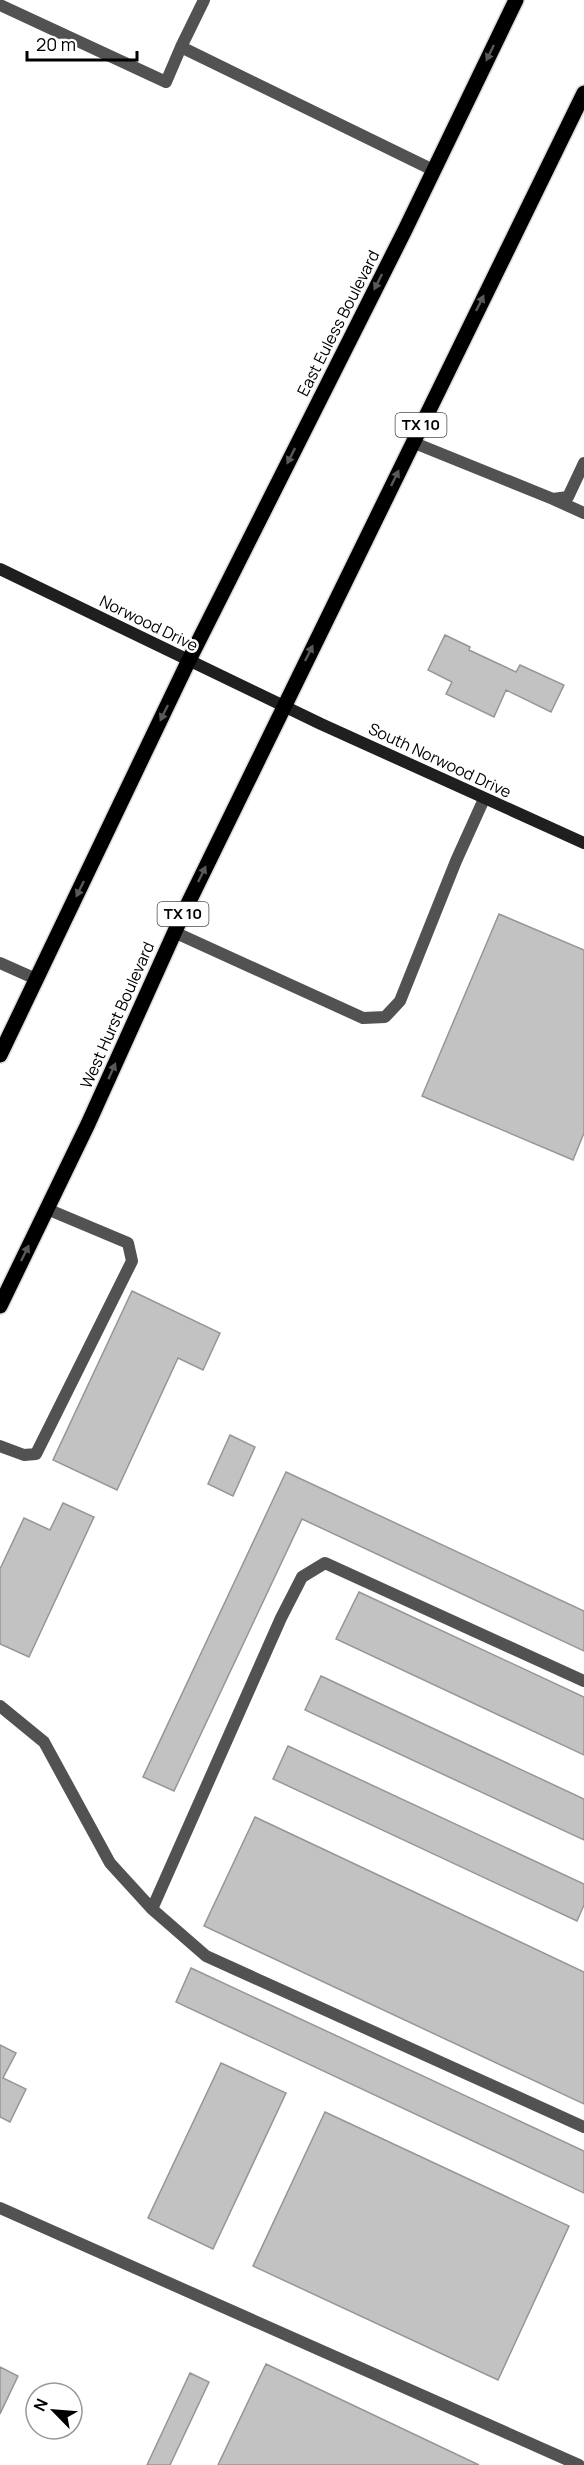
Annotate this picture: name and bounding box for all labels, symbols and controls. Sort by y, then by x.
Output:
scale bar [27,24,136,62]
text: 20 m [36,32,76,56]
one-way arrow [486,44,495,61]
street label: East Euless Boulevard [292,246,384,400]
one-way arrow [374,273,384,291]
one-way arrow [475,294,485,312]
road number: TX 10 [396,413,446,437]
one-way arrow [286,448,296,465]
one-way arrow [390,470,399,487]
street label: Norwood Drive [96,590,202,656]
one-way arrow [305,645,314,662]
one-way arrow [159,704,169,722]
street label: South Norwood Drive [365,717,515,803]
one-way arrow [197,866,206,883]
one-way arrow [75,880,84,897]
road number: TX 10 [158,902,208,926]
street label: West Hurst Boulevard [75,938,159,1092]
one-way arrow [107,1062,116,1079]
one-way arrow [21,1245,30,1262]
north arrow [24,2381,84,2441]
text: N [28,2395,53,2415]

